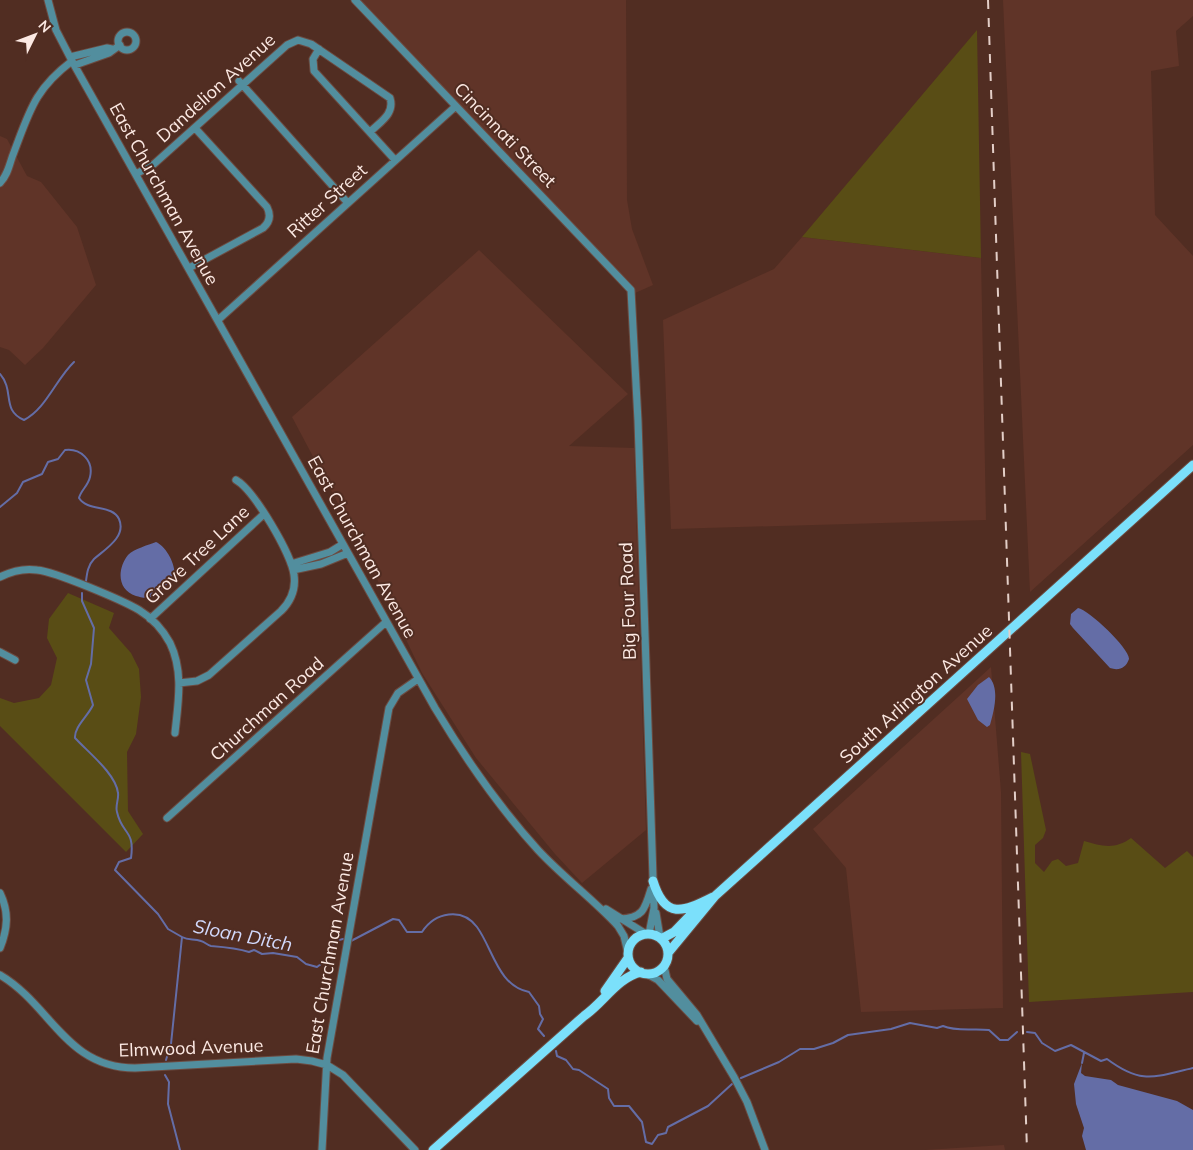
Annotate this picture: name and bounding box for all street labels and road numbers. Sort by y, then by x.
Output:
street label: Dandelion Avenue [151,28,280,147]
street label: Cincinnati Street [449,77,561,192]
street label: East Churchman Avenue [105,99,224,289]
street label: Ritter Street [282,159,371,243]
street label: East Churchman Avenue [303,452,422,642]
street label: Grove Tree Lane [140,500,254,609]
street label: Big Four Road [614,542,641,660]
street label: South Arlington Avenue [835,619,997,768]
street label: Churchman Road [205,652,328,766]
street label: East Churchman Avenue [300,850,359,1056]
street label: Elmwood Avenue [118,1033,264,1062]

